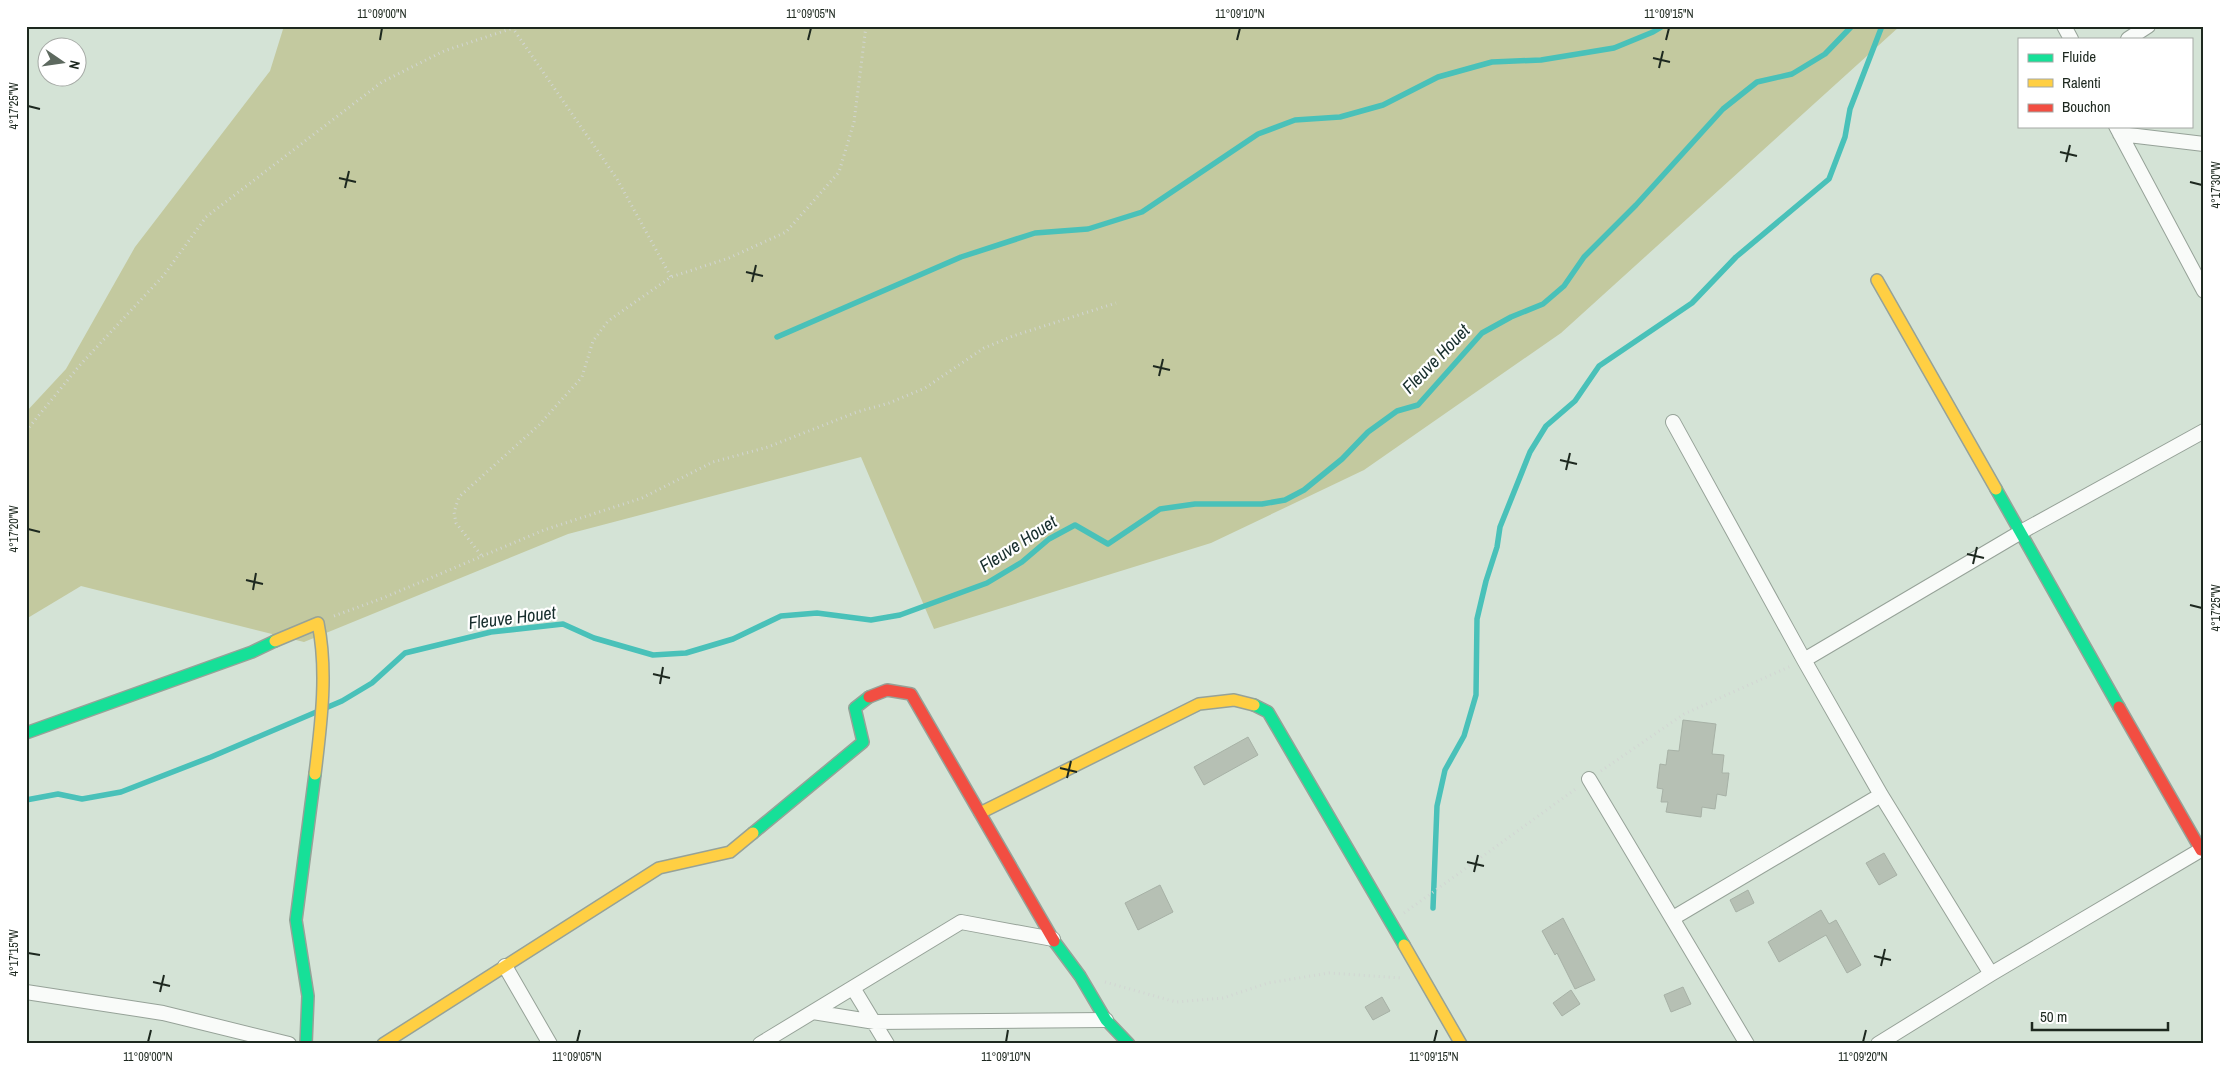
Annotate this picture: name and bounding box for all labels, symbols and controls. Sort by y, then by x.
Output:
text: 11°09'00"N [357,6,407,22]
text: 11°09'05"N [786,6,836,22]
text: 11°09'10"N [1215,6,1265,22]
text: 11°09'15"N [1644,6,1694,22]
north arrow [38,38,88,88]
legend [2018,38,2192,128]
text: Fluide [2062,46,2096,67]
text: N [65,59,84,71]
text: Ralenti [2062,72,2101,93]
text: 4°17'25"W [6,82,22,129]
text: Bouchon [2062,96,2111,117]
text: 4°17'30"W [2208,161,2224,208]
water label: Fleuve Houet [1396,318,1476,399]
text: 4°17'20"W [6,505,22,552]
water label: Fleuve Houet [974,509,1062,578]
text: 4°17'25"W [2208,584,2224,631]
water label: Fleuve Houet [467,600,558,635]
text: 4°17'15"W [6,929,22,976]
scale bar [2032,1000,2169,1032]
text: 50 m [2040,1006,2067,1027]
text: 11°09'00"N [123,1049,173,1065]
text: 11°09'05"N [552,1049,602,1065]
text: 11°09'10"N [981,1049,1031,1065]
text: 11°09'15"N [1409,1049,1459,1065]
text: 11°09'20"N [1838,1049,1888,1065]

